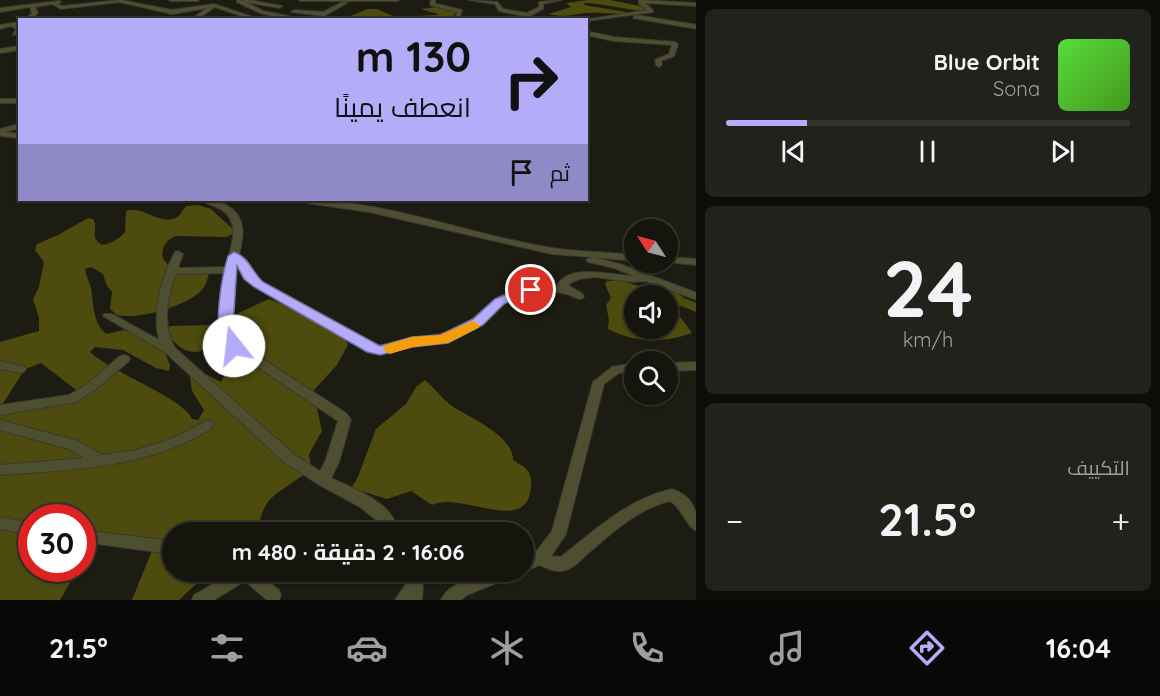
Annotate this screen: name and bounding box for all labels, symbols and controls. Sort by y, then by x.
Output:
text: 130 m [356,30,471,83]
icon: right [492,42,570,120]
text: Blue Orbit [934,48,1040,76]
text: Sona [993,76,1040,101]
text: انعطف يمينًا [334,90,471,124]
icon: previous [777,135,810,168]
icon: pause [911,135,944,168]
icon: next [1046,135,1079,168]
icon: arrive [505,156,538,189]
text: ثم [550,159,570,187]
north arrow [624,219,678,273]
map controls [624,219,678,405]
text: 24 [883,239,973,337]
pin [505,264,556,315]
icon: arrive [514,273,547,306]
button: sound [624,285,678,339]
position arrow [202,314,266,378]
text: km/h [903,327,953,352]
button: search [624,351,678,405]
text: التكييف [1067,455,1130,480]
text: 21.5° [878,491,976,547]
text: − [726,500,743,541]
text: + [1111,500,1130,541]
speed limit sign: 30 [18,504,96,582]
text: 16:06 · 2 دقيقة · 480 m [232,538,464,566]
icon: filters [206,627,248,669]
icon: car [346,627,388,669]
icon: climate [486,627,528,669]
icon: phone [626,627,668,669]
icon: music [766,627,808,669]
icon: directions [906,627,948,669]
text: 21.5° [49,631,108,665]
text: 16:04 [1046,631,1111,665]

